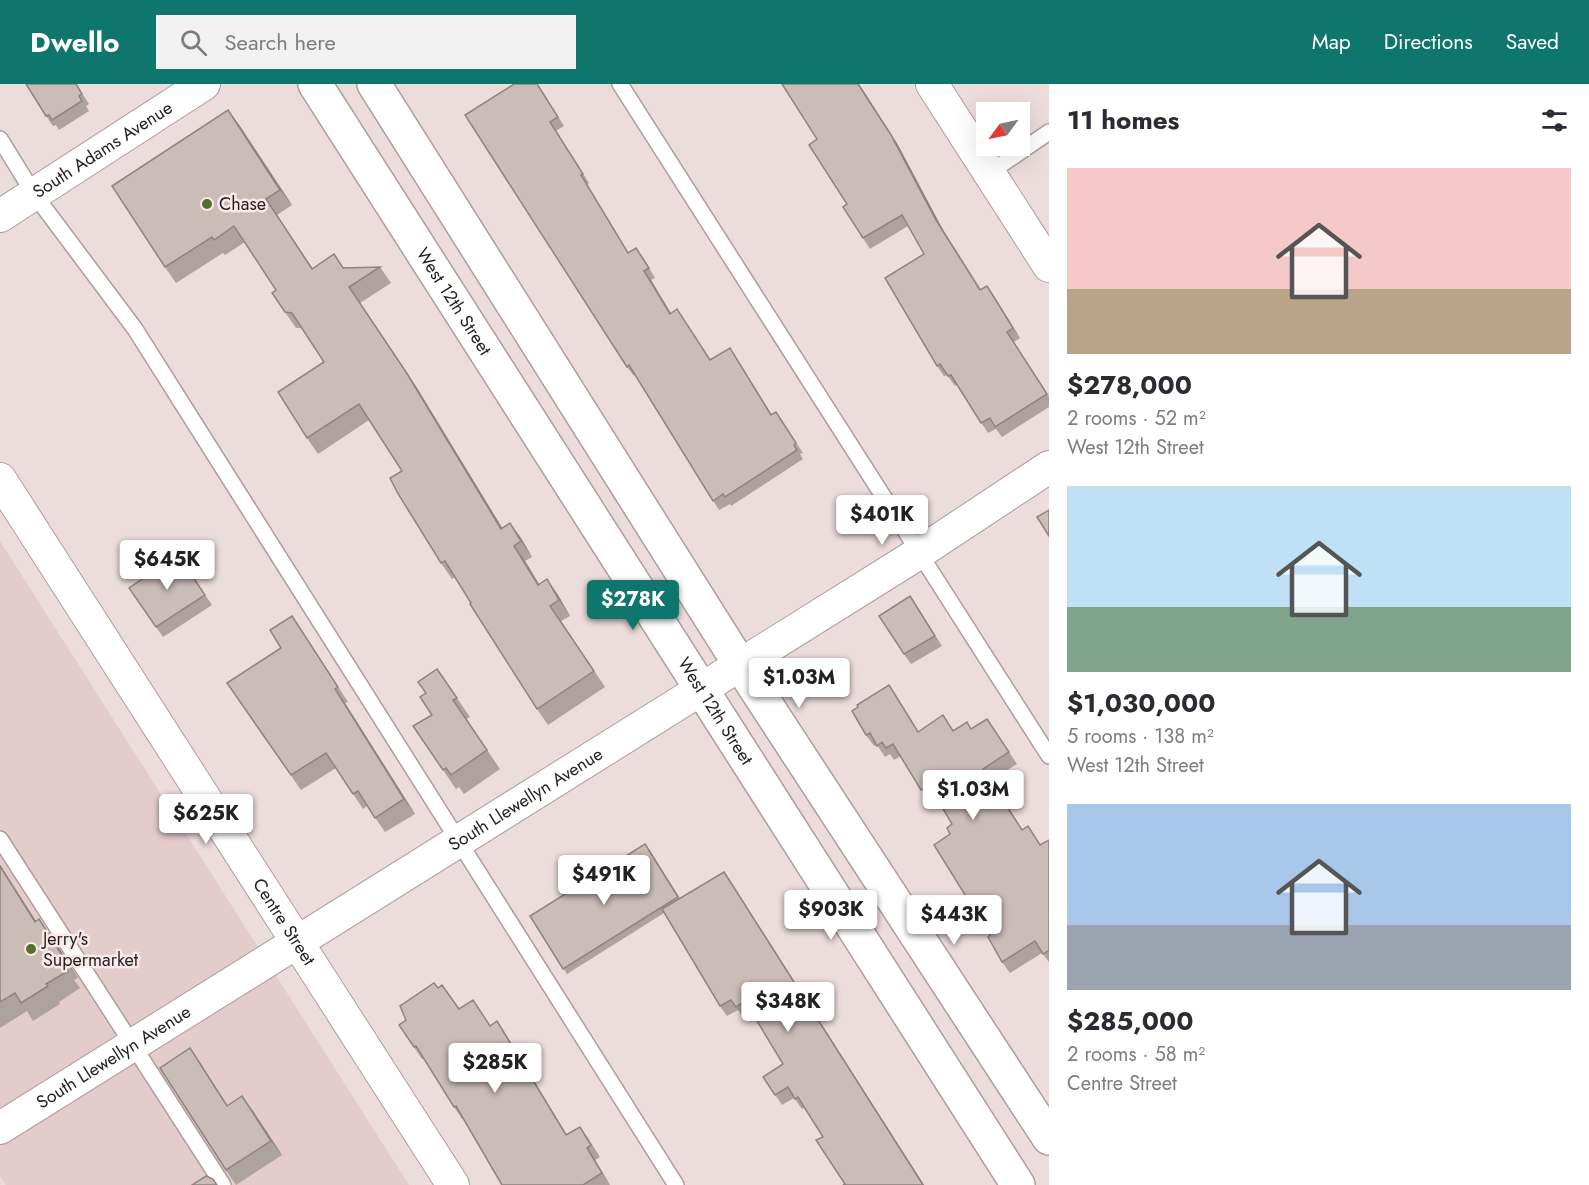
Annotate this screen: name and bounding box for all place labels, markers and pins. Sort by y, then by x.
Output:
place label: Chase [219,191,266,217]
marker: Chase [200,197,214,211]
pin: $401K [840,495,924,546]
pin: $645K [125,540,209,591]
pin: $278K [591,580,675,631]
pin: $1.03M [750,658,848,709]
pin: $1.03M [924,770,1022,821]
pin: $625K [164,794,248,845]
pin: $491K [562,855,646,906]
pin: $903K [789,890,873,941]
pin: $443K [912,895,996,946]
place label: Jerry's Supermarket [41,926,139,973]
marker: Jerry's Supermarket [24,942,38,956]
pin: $348K [746,982,830,1033]
pin: $285K [453,1043,537,1094]

